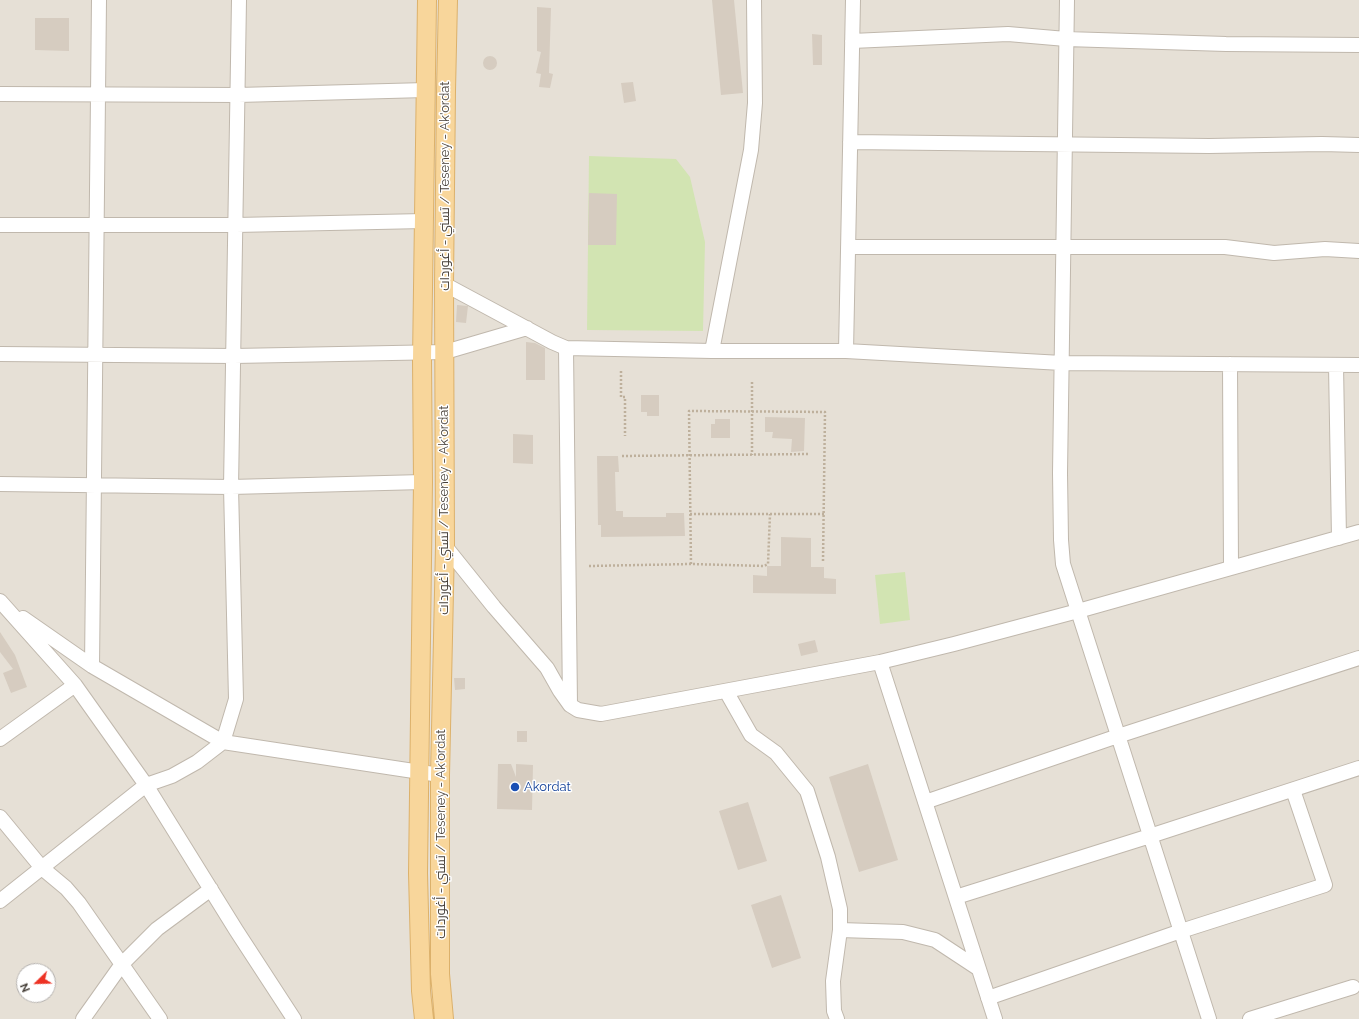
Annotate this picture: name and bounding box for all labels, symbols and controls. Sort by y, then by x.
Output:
street label: تسني - أغوردات / Teseney - Ak'ordat [437,81,453,291]
street label: تسني - أغوردات / Teseney - Ak'ordat [436,405,452,615]
street label: تسني - أغوردات / Teseney - Ak'ordat [433,729,449,939]
place label: Akordat [524,779,571,795]
marker: Akordat [509,781,521,793]
north arrow [16,963,56,1003]
text: N [18,981,33,994]

